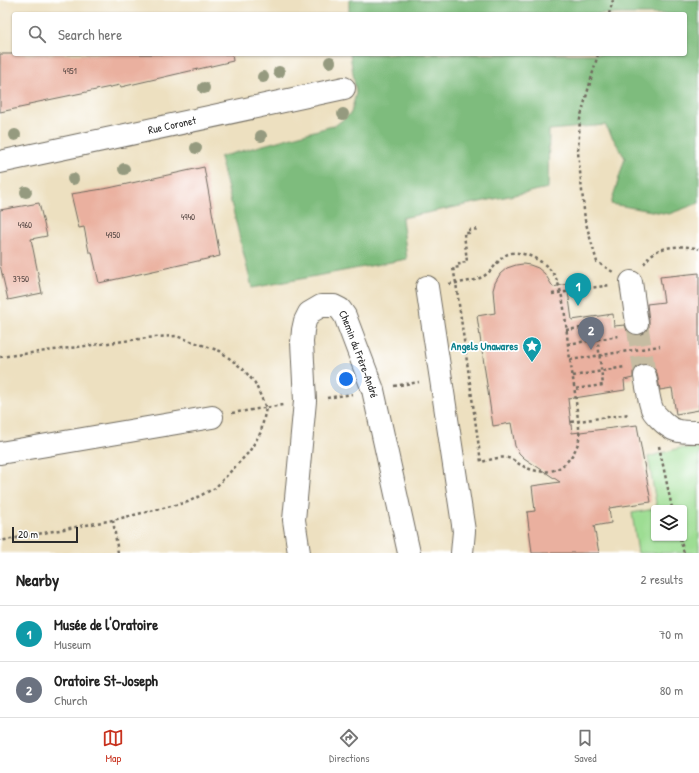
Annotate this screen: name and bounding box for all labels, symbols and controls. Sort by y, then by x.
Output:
search box [12,12,687,56]
icon: search [26,23,48,45]
text: Search here [58,24,122,45]
house number: 4951 [63,65,77,77]
street label: Rue Coronet [147,113,198,137]
house number: 4940 [181,211,195,223]
house number: 4960 [18,219,32,231]
house number: 4950 [106,229,120,241]
house number: 3750 [13,273,29,285]
pin: 1 [565,273,591,306]
street label: Chemin du Frère-André [336,307,382,400]
pin: 2 [578,317,604,350]
place icon: Angels Unawares [521,335,543,363]
place label: Angels Unawares [451,339,519,354]
your location [336,369,356,389]
map controls [651,505,687,541]
button: layers [651,505,687,541]
scale bar [12,525,78,544]
text: 20 m [18,527,38,541]
text: Nearby [16,568,59,591]
text: 2 results [641,570,683,588]
text: Musée de l'Oratoire [54,614,158,635]
text: 1 [27,625,31,643]
text: 70 m [659,625,683,643]
text: Museum [54,635,91,653]
text: Oratoire St-Joseph [54,670,158,691]
text: 2 [26,681,32,699]
text: 80 m [660,681,683,699]
text: Church [54,691,87,709]
tab: Map [102,727,124,765]
tab: Directions [329,727,370,765]
tab: Saved [574,727,597,765]

